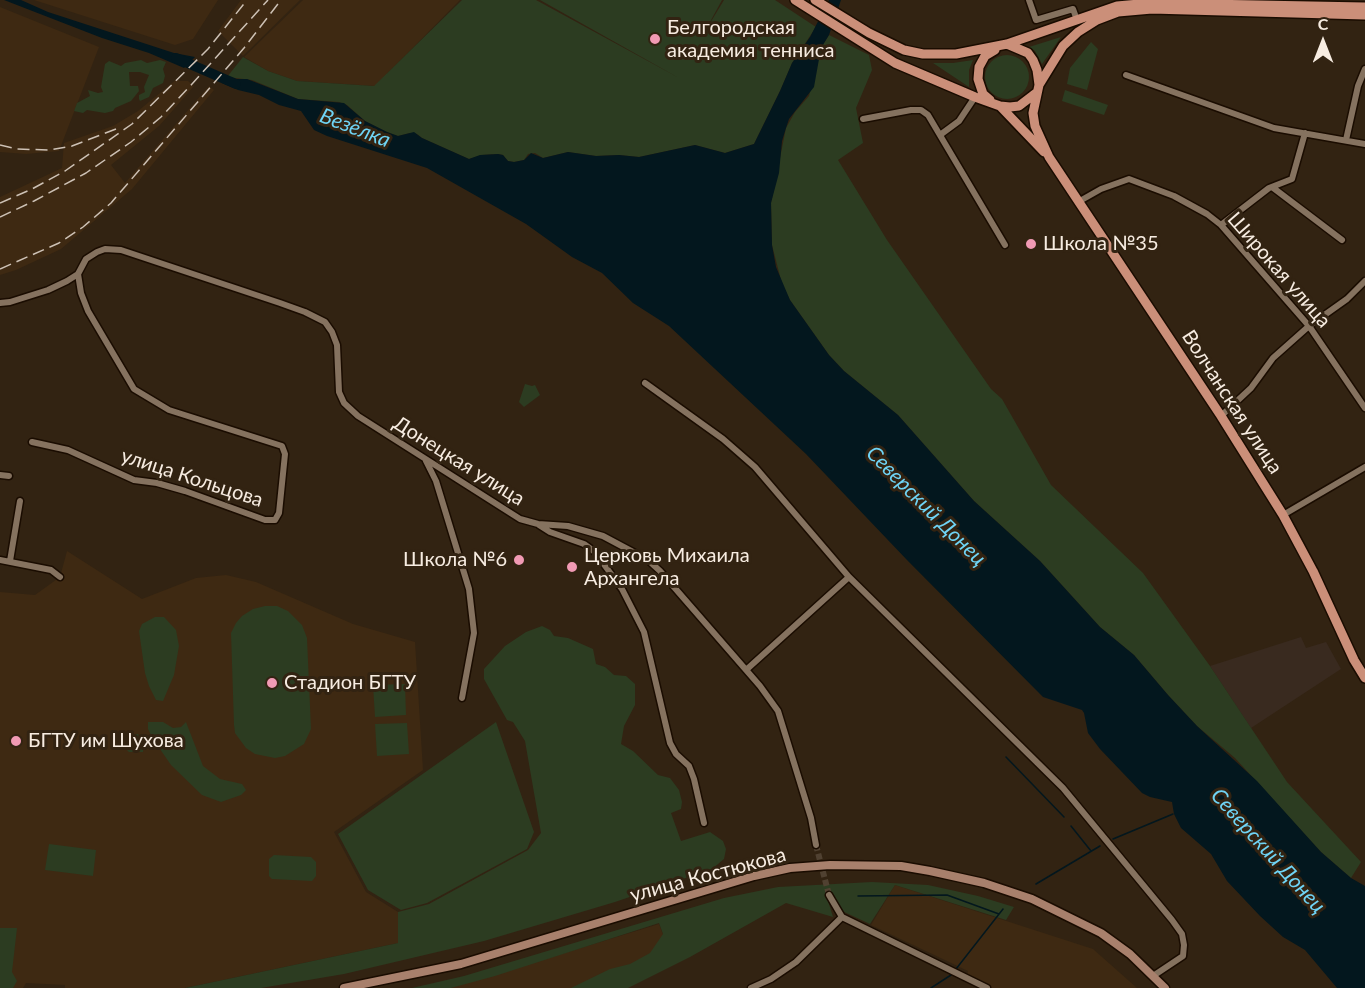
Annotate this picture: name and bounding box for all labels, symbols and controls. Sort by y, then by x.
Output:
north arrow [1293,12,1353,72]
text: С [1318,14,1328,33]
place label: Белгородская академия тенниса [667,16,834,63]
marker: Белгородская академия тенниса [648,32,662,46]
water label: Везёлка [316,103,394,153]
street label: Широкая улица [1222,207,1336,333]
place label: Школа №35 [1043,232,1158,256]
marker: Школа №35 [1024,237,1038,251]
street label: Волчанская улица [1177,326,1287,478]
street label: Донецкая улица [389,411,529,511]
water label: Северский Донец [861,441,991,571]
street label: улица Кольцова [118,444,266,512]
place label: Церковь Михаила Архангела [584,544,750,591]
place label: Школа №6 [403,548,507,572]
marker: Школа №6 [512,553,526,567]
marker: Церковь Михаила Архангела [565,560,579,574]
place label: Стадион БГТУ [284,671,416,695]
marker: Стадион БГТУ [265,676,279,690]
place label: БГТУ им Шухова [28,729,184,753]
marker: БГТУ им Шухова [9,734,23,748]
water label: Северский Донец [1205,783,1331,919]
street label: улица Костюкова [628,843,788,907]

